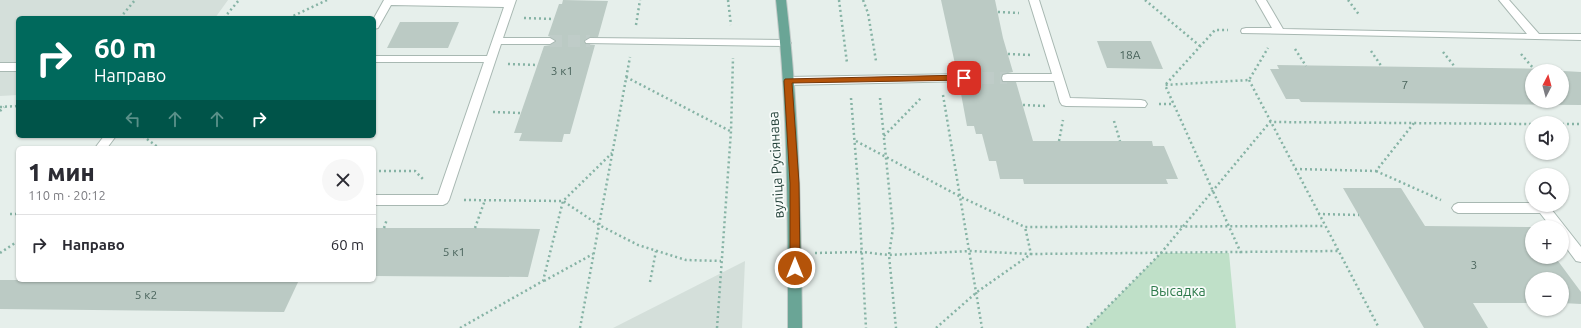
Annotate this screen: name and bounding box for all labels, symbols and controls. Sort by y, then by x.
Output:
icon: right [28,32,80,84]
text: 60 m [94,32,156,63]
house number: 18А [1119,48,1141,61]
pin [947,61,981,95]
house number: 3 к1 [551,64,573,77]
north arrow [1525,64,1569,108]
map controls [1525,64,1569,316]
text: Направо [94,65,166,85]
icon: arrive [953,67,975,89]
house number: 7 [1402,78,1408,91]
icon: left [122,108,144,130]
icon: ahead [164,108,186,130]
icon: ahead [206,108,228,130]
icon: right [248,108,270,130]
street label: вуліца Русіянава [765,111,787,219]
button: sound [1525,116,1569,160]
text: 1 мин [28,159,95,186]
button: close [322,159,364,201]
button: search [1525,168,1569,212]
text: 110 m · 20:12 [28,188,106,202]
button: + [1525,220,1569,264]
icon: right [28,234,50,256]
text: Направо [62,236,125,253]
text: 60 m [331,236,364,253]
house number: 5 к1 [443,245,465,258]
position arrow [774,247,816,289]
house number: 3 [1471,258,1477,271]
button: − [1525,272,1569,316]
park label: Высадка [1150,283,1206,299]
house number: 5 к2 [135,288,157,301]

